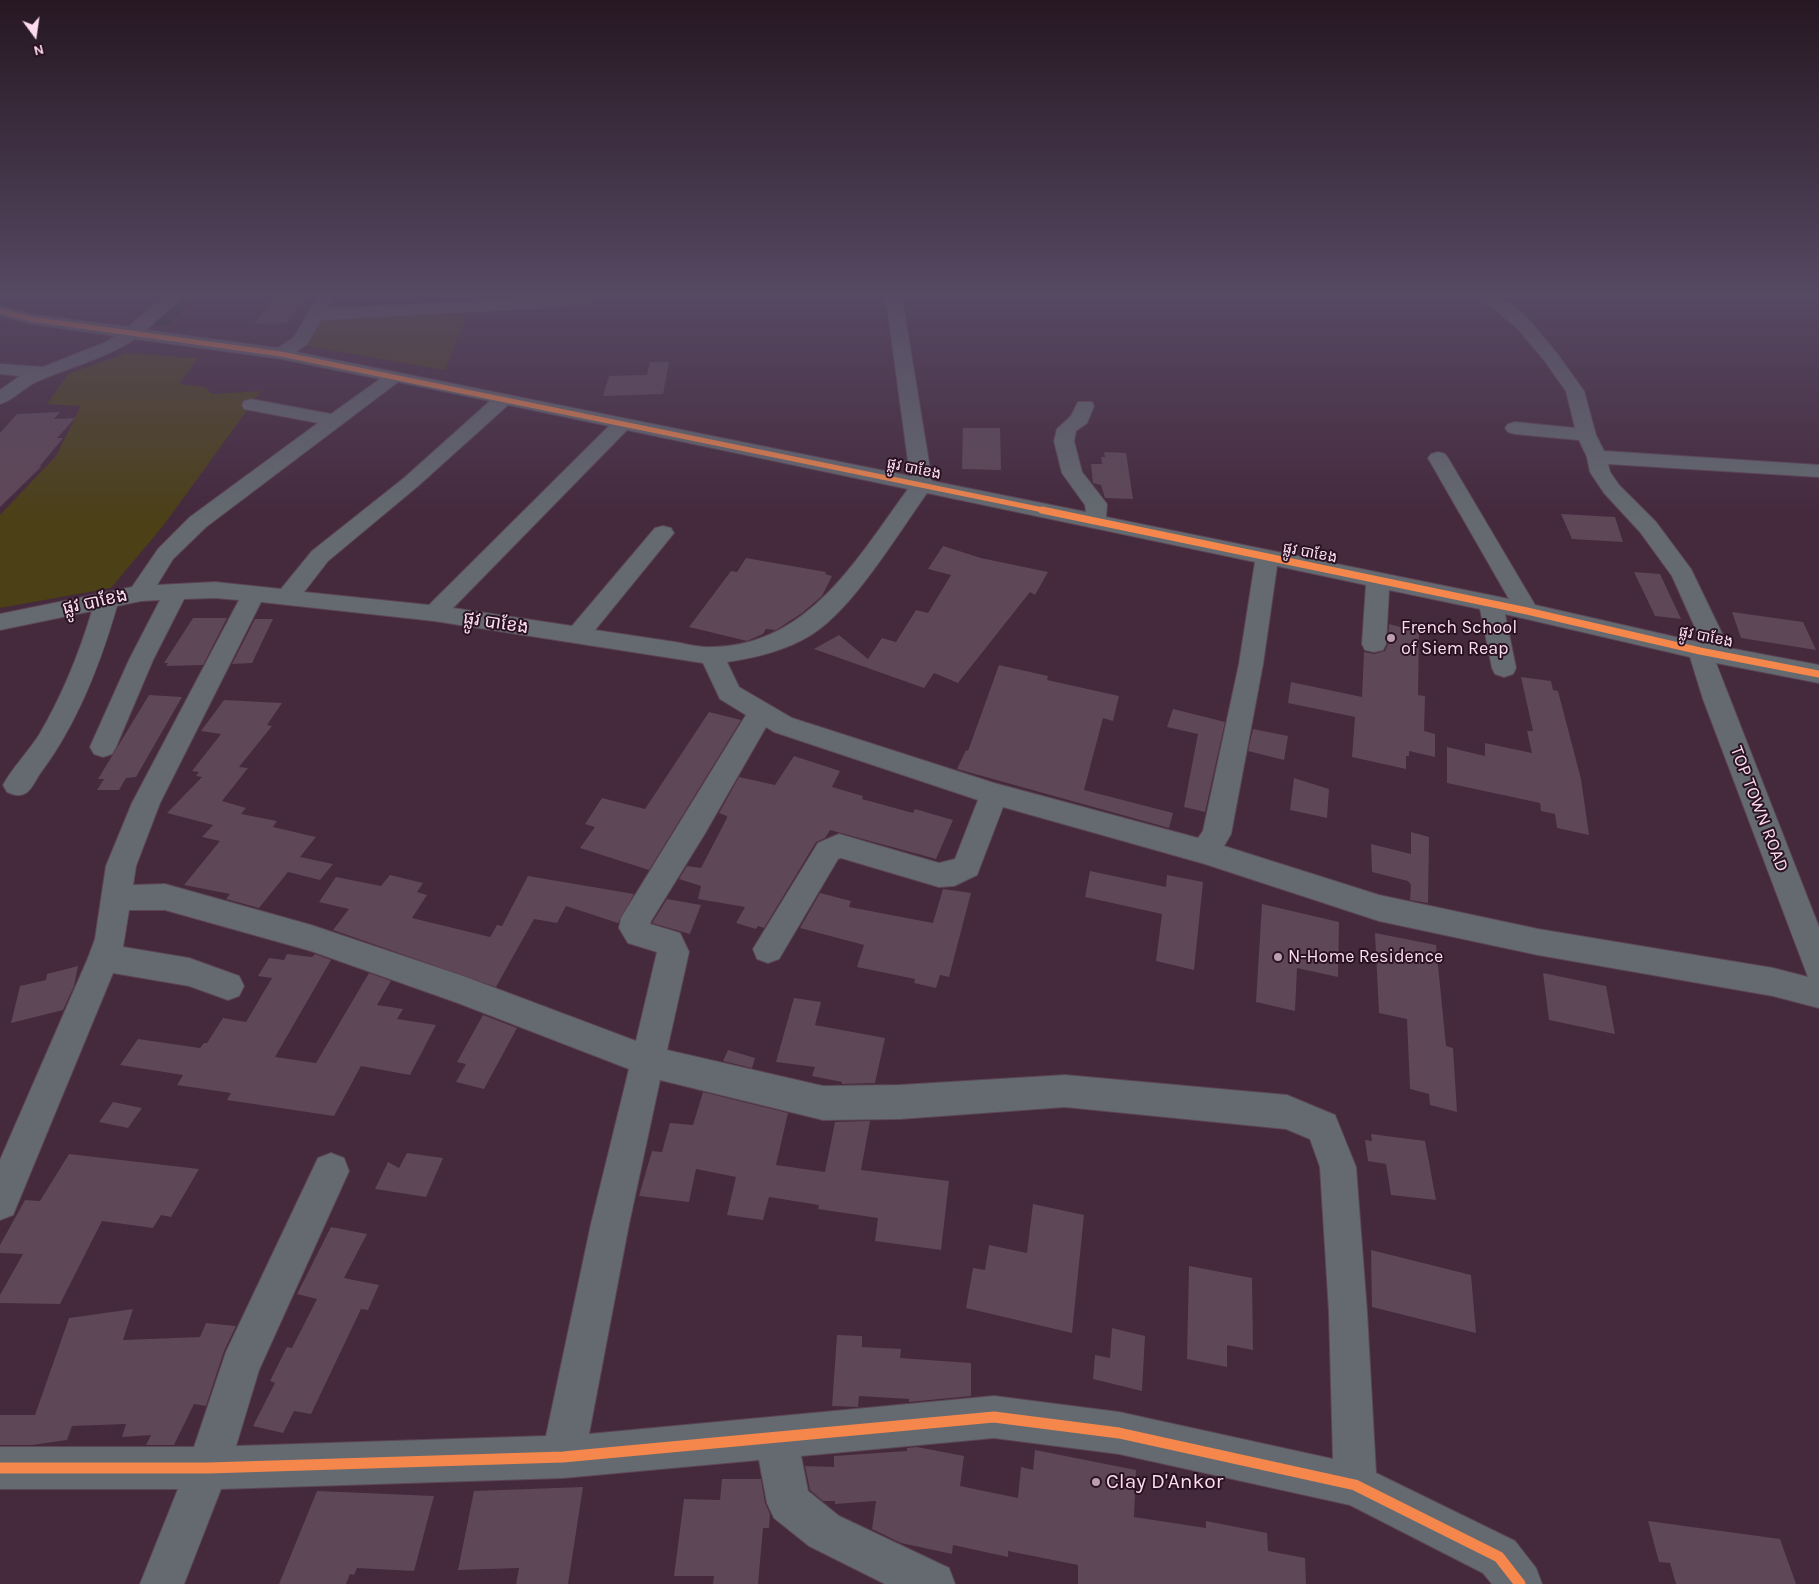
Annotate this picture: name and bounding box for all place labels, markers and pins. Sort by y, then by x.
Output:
place label: French School of Siem Reap [1401,617,1517,660]
marker: French School of Siem Reap [1385,632,1397,644]
place label: N-Home Residence [1288,946,1443,968]
marker: N-Home Residence [1272,951,1284,963]
place label: Clay D'Ankor [1106,1469,1223,1495]
marker: Clay D'Ankor [1090,1476,1102,1488]

